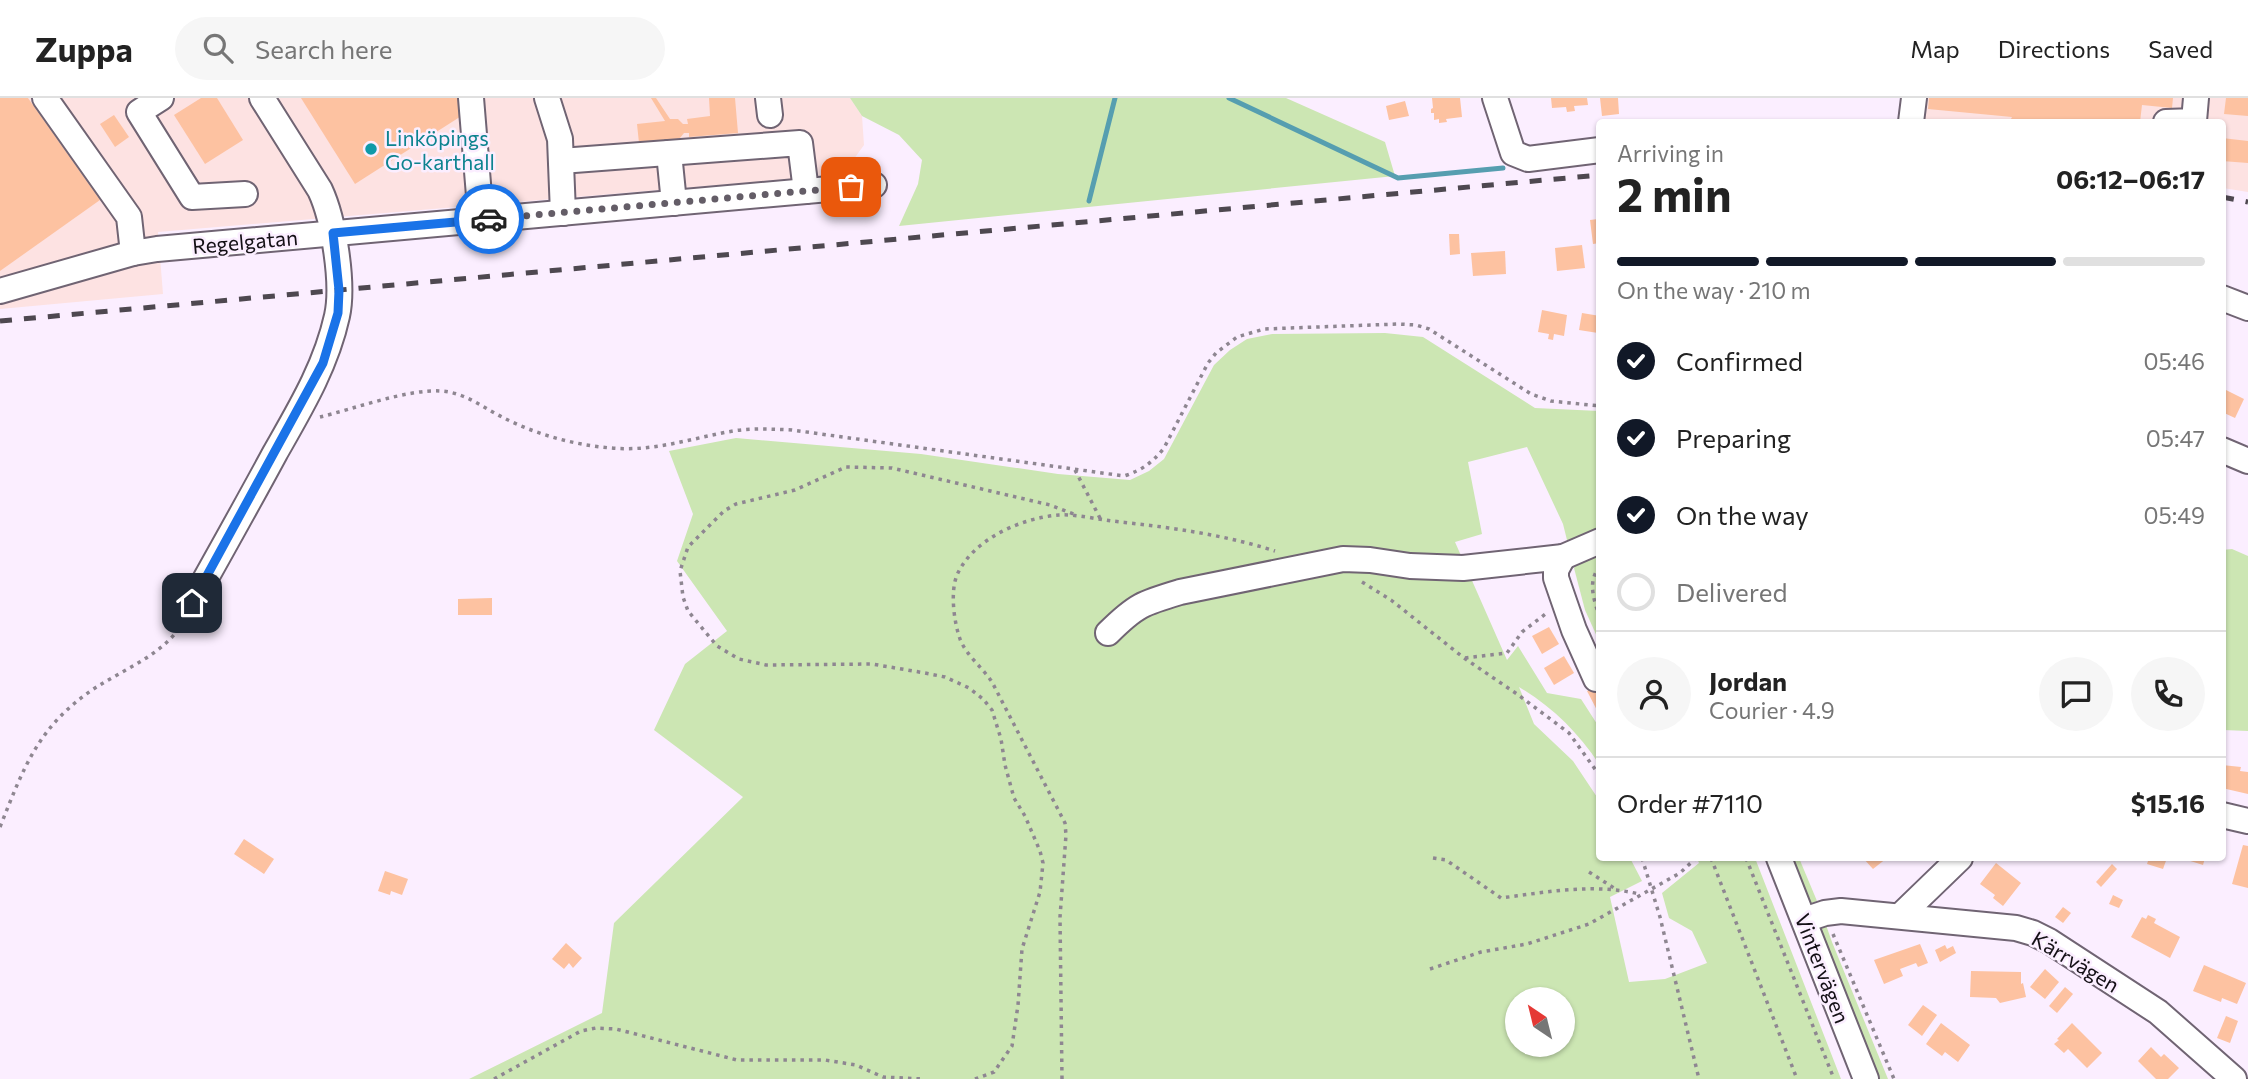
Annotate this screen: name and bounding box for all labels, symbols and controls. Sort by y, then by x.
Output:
search box [175,17,665,80]
text: Zuppa [35,28,133,69]
icon: search [199,29,237,67]
text: Search here [255,33,392,64]
text: Map [1910,34,1960,63]
text: Directions [1998,34,2110,63]
text: Saved [2148,34,2213,63]
place label: Linköpings Go-karthall [385,125,495,174]
text: Arriving in [1617,139,1724,167]
marker: Linköpings Go-karthall [363,141,379,157]
pin [821,157,881,217]
text: 06:12–06:17 [2056,163,2205,194]
text: 2 min [1617,165,1732,221]
icon: bag [832,168,870,206]
courier [454,184,524,254]
icon: car [470,200,508,238]
street label: Regelgatan [191,224,299,258]
text: On the way · 210 m [1617,276,1811,304]
icon: check [1617,342,1655,380]
text: Confirmed [1676,345,1803,376]
text: 05:46 [2144,347,2205,375]
icon: check [1617,419,1655,457]
text: Preparing [1676,422,1791,453]
text: 05:47 [2146,424,2205,452]
icon: check [1617,496,1655,534]
text: On the way [1676,499,1809,530]
text: 05:49 [2144,501,2205,529]
pin [162,573,222,633]
text: Delivered [1676,576,1787,607]
icon: home [173,584,211,622]
button: person [1617,657,1691,731]
button: chat [2039,657,2113,731]
button: phone [2131,657,2205,731]
text: Jordan [1709,665,1787,696]
text: Courier · 4.9 [1709,696,1835,724]
text: Order #7110 [1617,787,1763,818]
text: $15.16 [2131,787,2205,818]
street label: Vintervägen [1791,910,1855,1026]
street label: Kärrvägen [2028,925,2124,997]
north arrow [1505,987,1575,1057]
map controls [1505,987,1575,1057]

